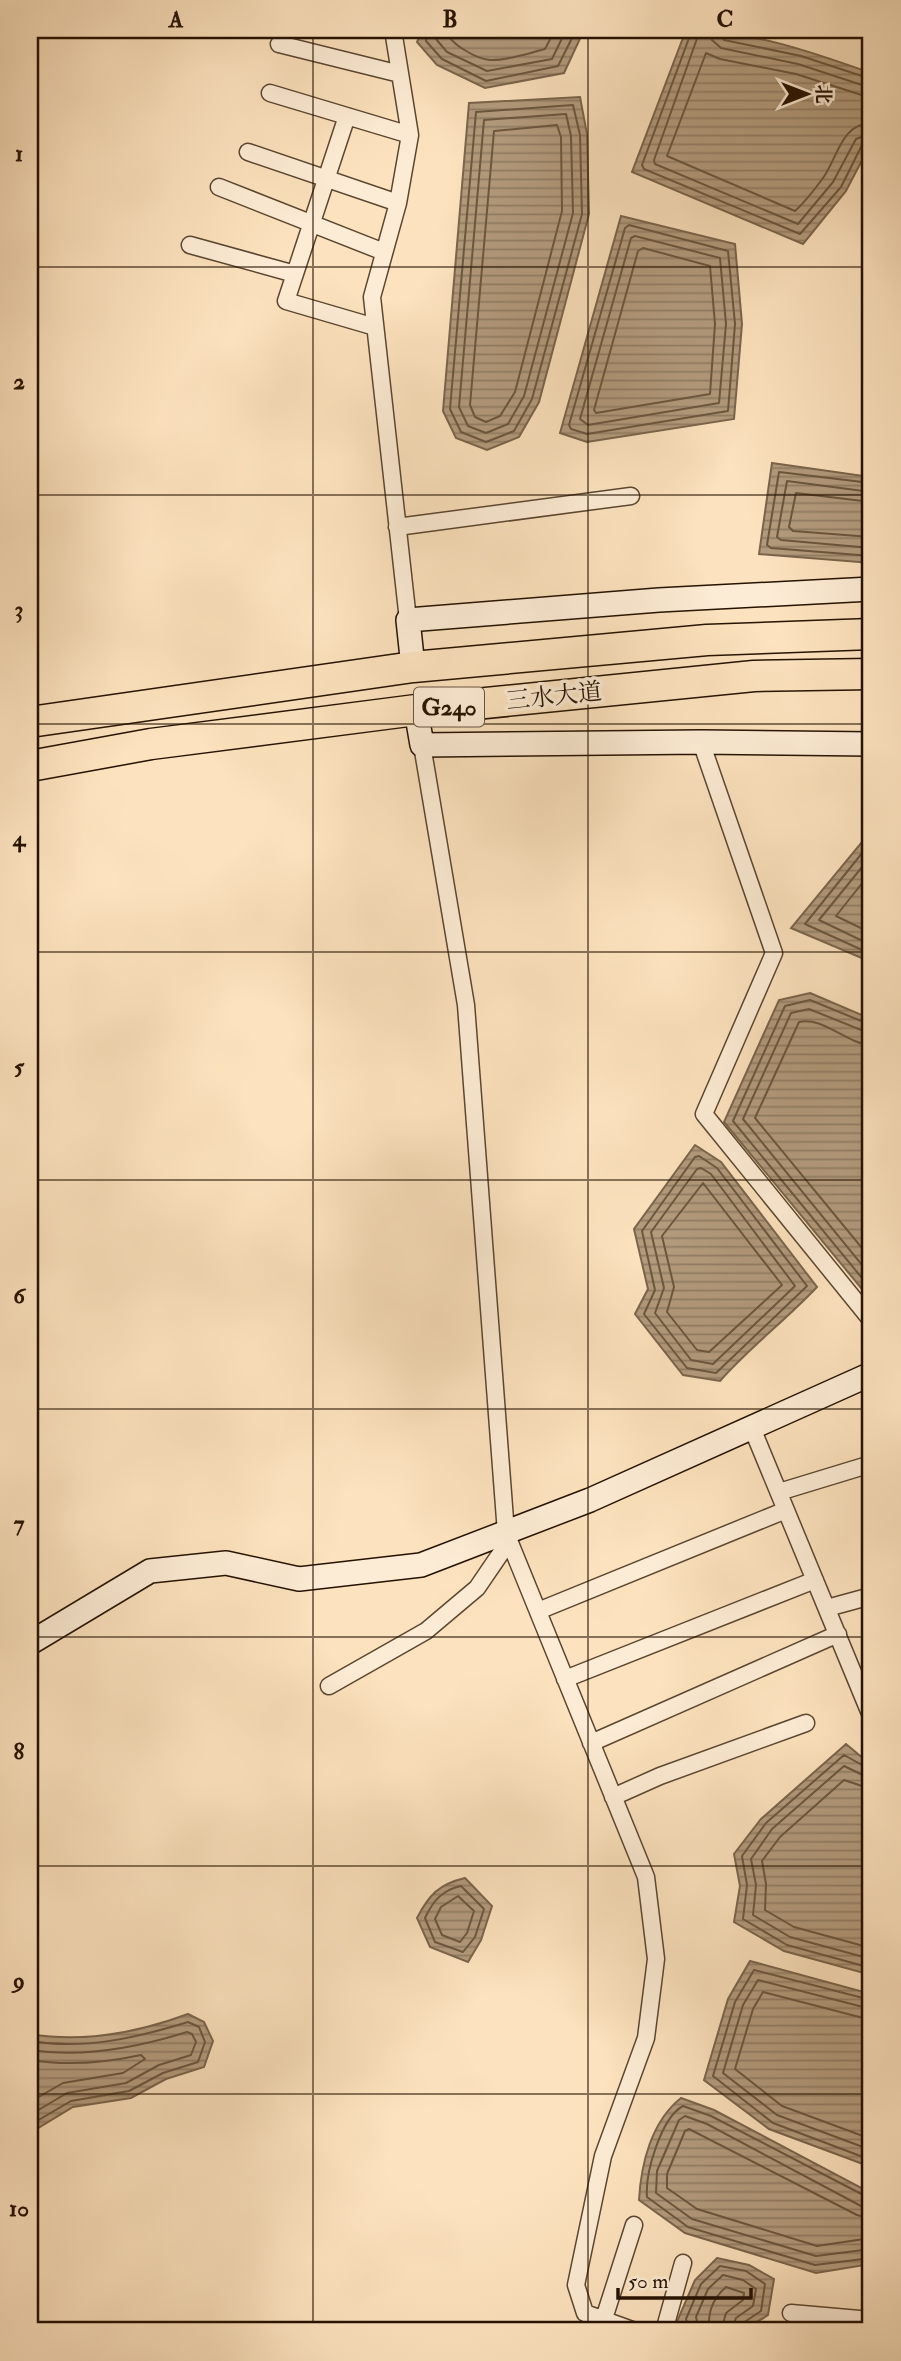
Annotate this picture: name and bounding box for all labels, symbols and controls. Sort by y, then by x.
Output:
text: A [168,5,184,34]
text: B [442,5,458,34]
text: C [717,5,733,34]
north arrow [772,60,842,130]
text: 北 [811,84,835,104]
text: 1 [15,139,23,168]
text: 2 [13,367,25,396]
text: 3 [15,595,23,624]
street label: 三水大道 [505,676,603,717]
road number: G240 [414,688,484,726]
text: 4 [12,824,27,853]
text: 5 [14,1052,25,1081]
text: 6 [13,1281,27,1310]
text: 7 [14,1509,25,1538]
text: 8 [14,1737,25,1766]
text: 9 [11,1966,25,1995]
text: 10 [9,2194,29,2223]
scale bar [618,2256,750,2300]
text: 50 m [628,2268,669,2295]

